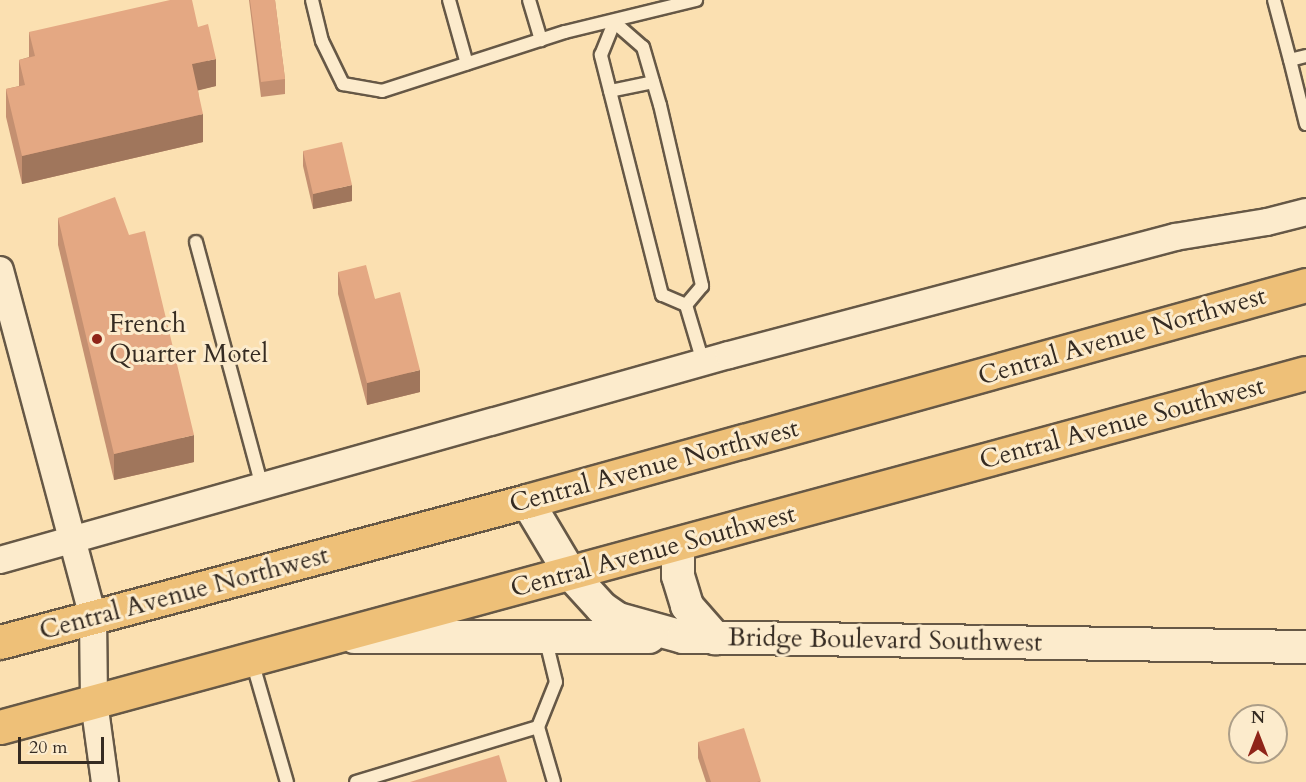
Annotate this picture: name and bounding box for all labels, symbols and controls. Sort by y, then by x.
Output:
street label: Central Avenue Northwest [974,280,1270,392]
place label: French Quarter Motel [109,308,268,370]
marker: French Quarter Motel [90,332,104,346]
street label: Central Avenue Southwest [976,370,1268,476]
street label: Central Avenue Northwest [506,412,802,520]
street label: Central Avenue Southwest [507,498,799,604]
street label: Central Avenue Northwest [36,539,332,647]
street label: Bridge Boulevard Southwest [728,622,1042,658]
north arrow [1228,704,1288,764]
text: N [1251,707,1265,729]
scale bar [21,725,106,763]
text: 20 m [29,735,68,760]

